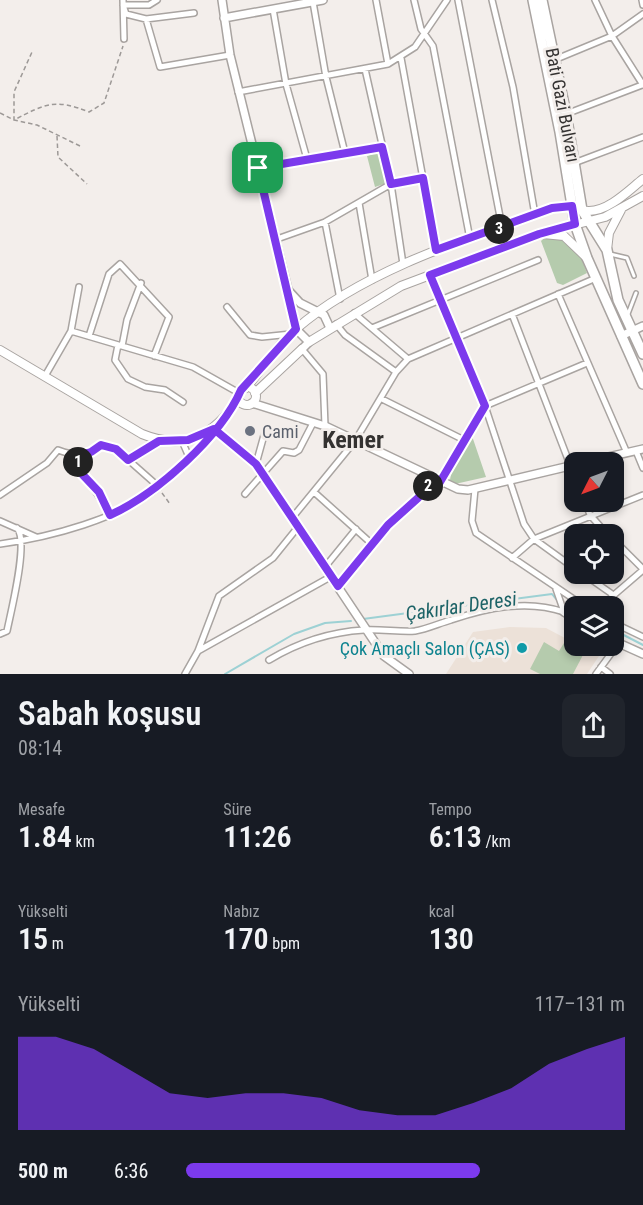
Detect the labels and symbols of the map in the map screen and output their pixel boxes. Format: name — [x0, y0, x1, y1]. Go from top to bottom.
street label: Bati Gazi Bulvarı — [542, 46, 584, 164]
pin — [232, 142, 283, 193]
pin: 3 — [484, 214, 514, 244]
place label: Cami — [262, 421, 299, 442]
marker: Cami — [243, 424, 257, 438]
district label: Kemer — [322, 426, 384, 454]
pin: 1 — [63, 447, 93, 477]
north arrow — [564, 452, 624, 512]
pin: 2 — [413, 471, 443, 501]
water label: Çakırlar Deresi — [404, 586, 519, 626]
place label: Çok Amaçlı Salon (ÇAS) — [340, 638, 510, 660]
marker: Çok Amaçlı Salon (ÇAS) — [515, 641, 529, 655]

